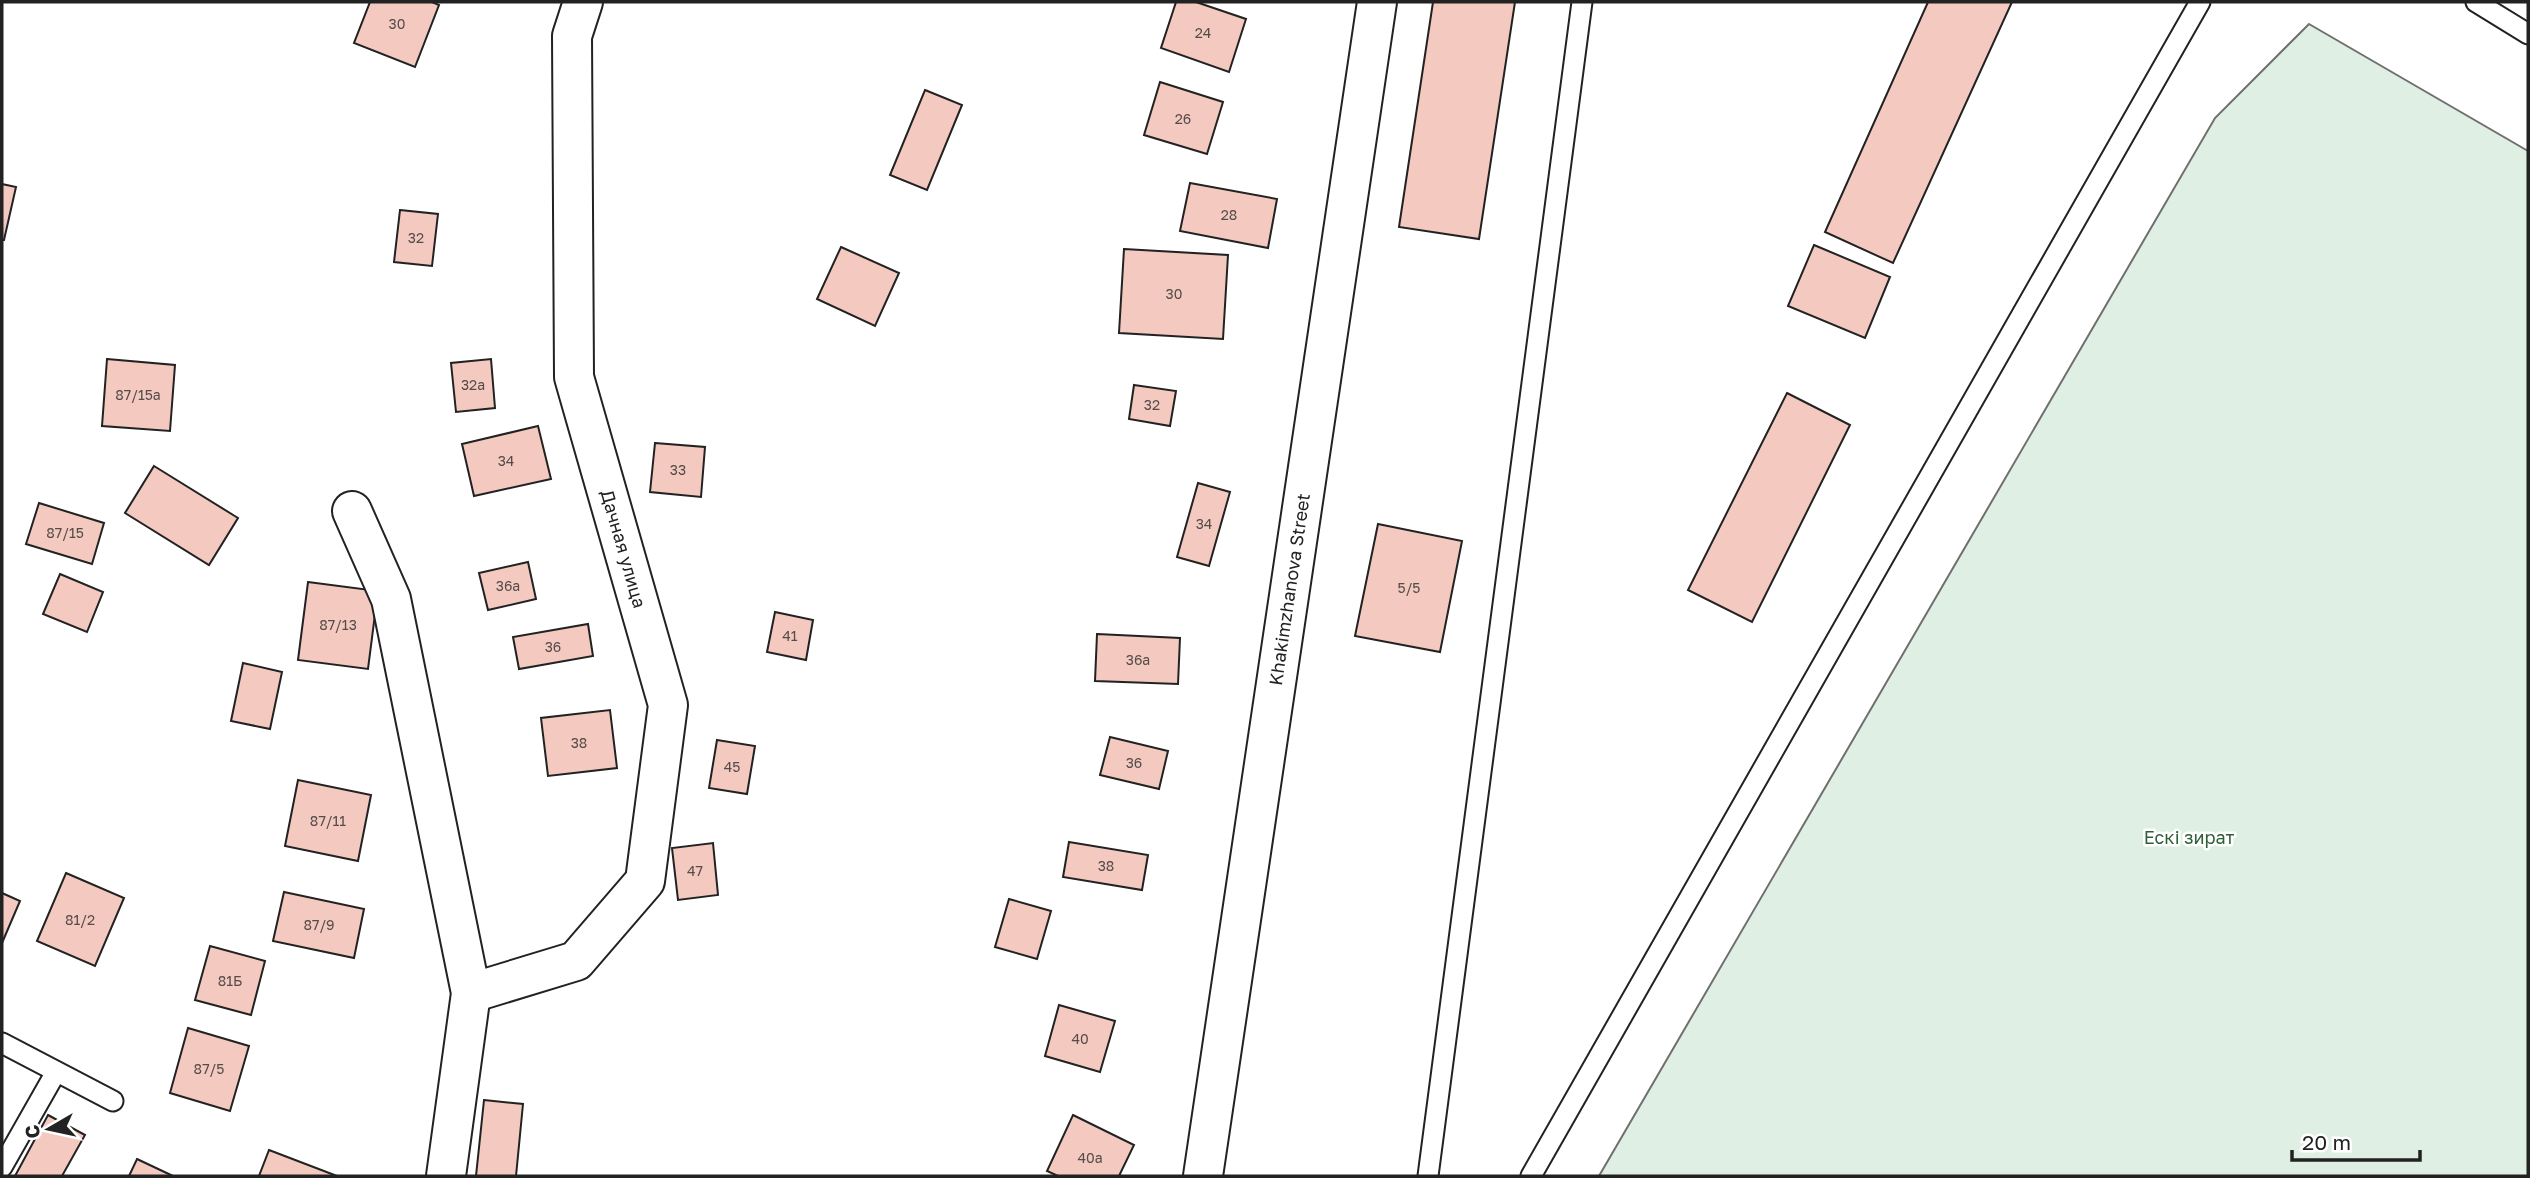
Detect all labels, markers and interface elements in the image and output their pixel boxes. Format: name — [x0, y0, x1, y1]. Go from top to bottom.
house number: 30 — [389, 15, 405, 32]
house number: 24 — [1195, 24, 1211, 41]
house number: 26 — [1175, 110, 1191, 127]
house number: 28 — [1221, 206, 1237, 223]
house number: 32 — [408, 229, 424, 246]
house number: 30 — [1166, 285, 1182, 302]
house number: 32а — [461, 376, 485, 393]
house number: 87/15а — [115, 386, 161, 403]
house number: 32 — [1144, 396, 1160, 413]
house number: 34 — [498, 452, 514, 469]
house number: 33 — [670, 461, 686, 478]
street label: Дачная улица — [597, 487, 651, 610]
street label: Khakimzhanova Street — [1264, 492, 1314, 687]
house number: 34 — [1196, 515, 1212, 532]
house number: 87/15 — [46, 524, 84, 541]
house number: 36а — [496, 577, 520, 594]
house number: 5/5 — [1398, 579, 1420, 596]
house number: 87/13 — [319, 616, 357, 633]
house number: 41 — [782, 627, 798, 644]
house number: 36 — [545, 638, 561, 655]
house number: 36а — [1126, 651, 1150, 668]
house number: 38 — [571, 734, 587, 751]
house number: 36 — [1126, 754, 1142, 771]
house number: 45 — [724, 758, 740, 775]
house number: 87/11 — [310, 812, 346, 829]
park label: Ескі зират — [2144, 826, 2234, 848]
house number: 38 — [1098, 857, 1114, 874]
house number: 47 — [687, 862, 703, 879]
house number: 81/2 — [65, 911, 95, 928]
house number: 87/9 — [303, 916, 335, 933]
house number: 81Б — [218, 972, 242, 989]
house number: 40 — [1071, 1030, 1089, 1047]
house number: 87/5 — [194, 1060, 224, 1077]
north arrow — [14, 1094, 84, 1164]
scale bar — [2292, 1118, 2420, 1162]
text: С — [19, 1123, 44, 1140]
text: 20 m — [2302, 1129, 2351, 1155]
house number: 40а — [1077, 1149, 1103, 1166]

